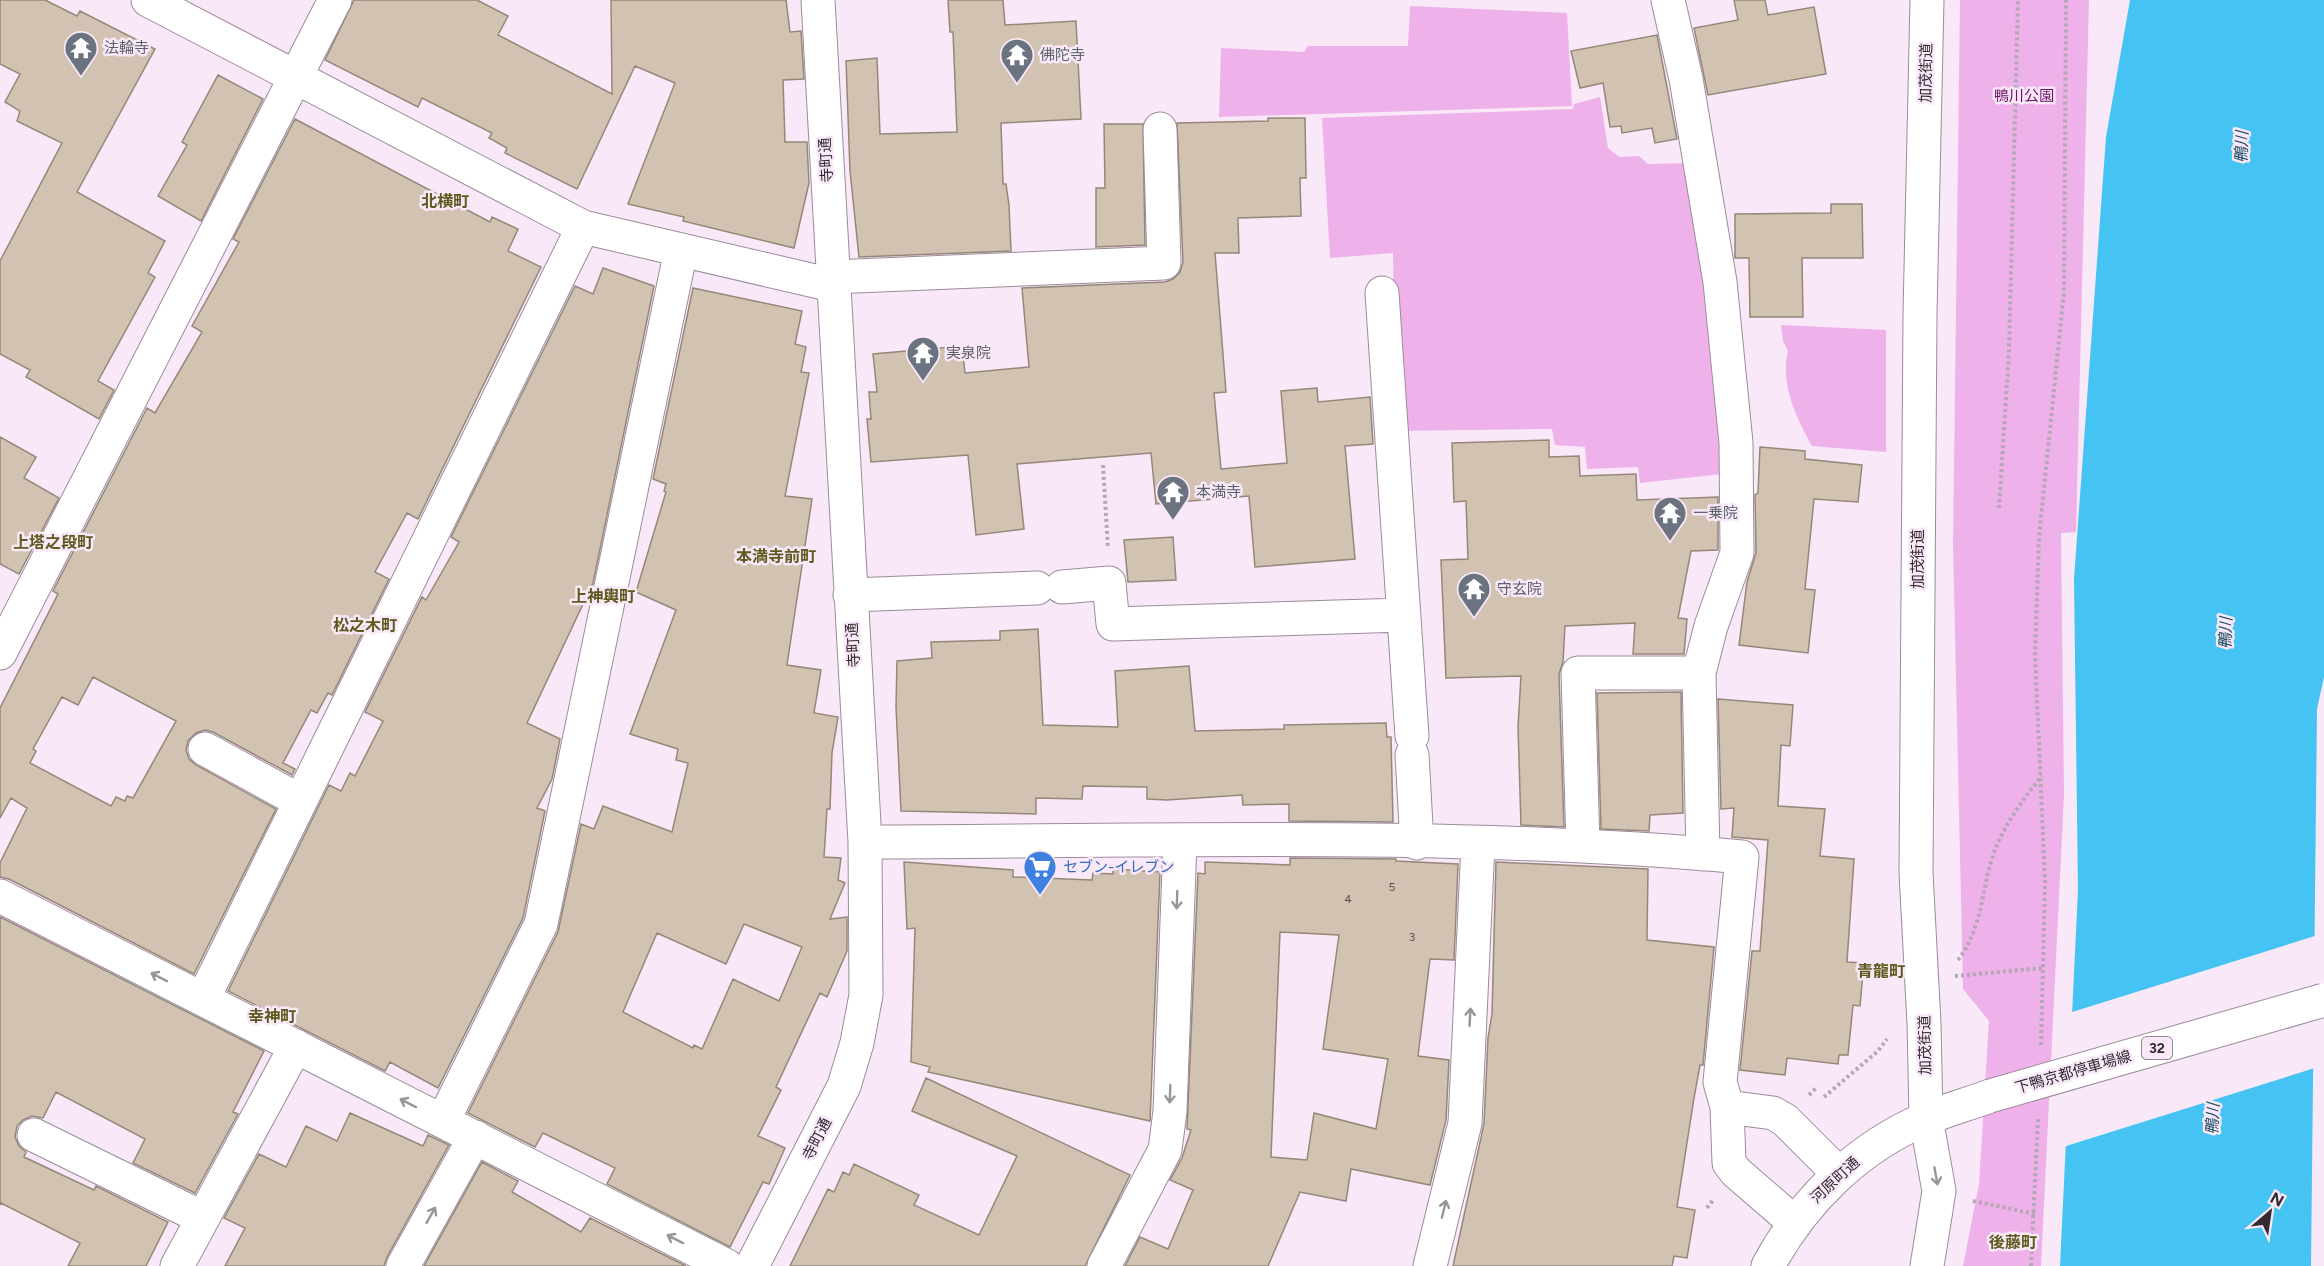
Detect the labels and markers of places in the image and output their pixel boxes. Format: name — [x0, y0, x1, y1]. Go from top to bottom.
temple icon: 法輪寺 — [63, 30, 99, 77]
temple icon: 佛陀寺 — [999, 37, 1035, 84]
place label: 法輪寺 — [104, 39, 149, 57]
place label: 佛陀寺 — [1040, 46, 1085, 64]
temple icon: 実泉院 — [905, 335, 941, 382]
place label: 実泉院 — [946, 344, 991, 362]
temple icon: 本満寺 — [1155, 474, 1191, 521]
place label: 本満寺 — [1196, 483, 1241, 501]
temple icon: 一乗院 — [1652, 495, 1688, 542]
place label: 一乗院 — [1693, 504, 1738, 522]
temple icon: 守玄院 — [1456, 571, 1492, 618]
place label: 守玄院 — [1497, 580, 1542, 598]
supermarket icon: セブン-イレブン — [1022, 849, 1058, 896]
place label: セブン-イレブン — [1063, 858, 1174, 876]

